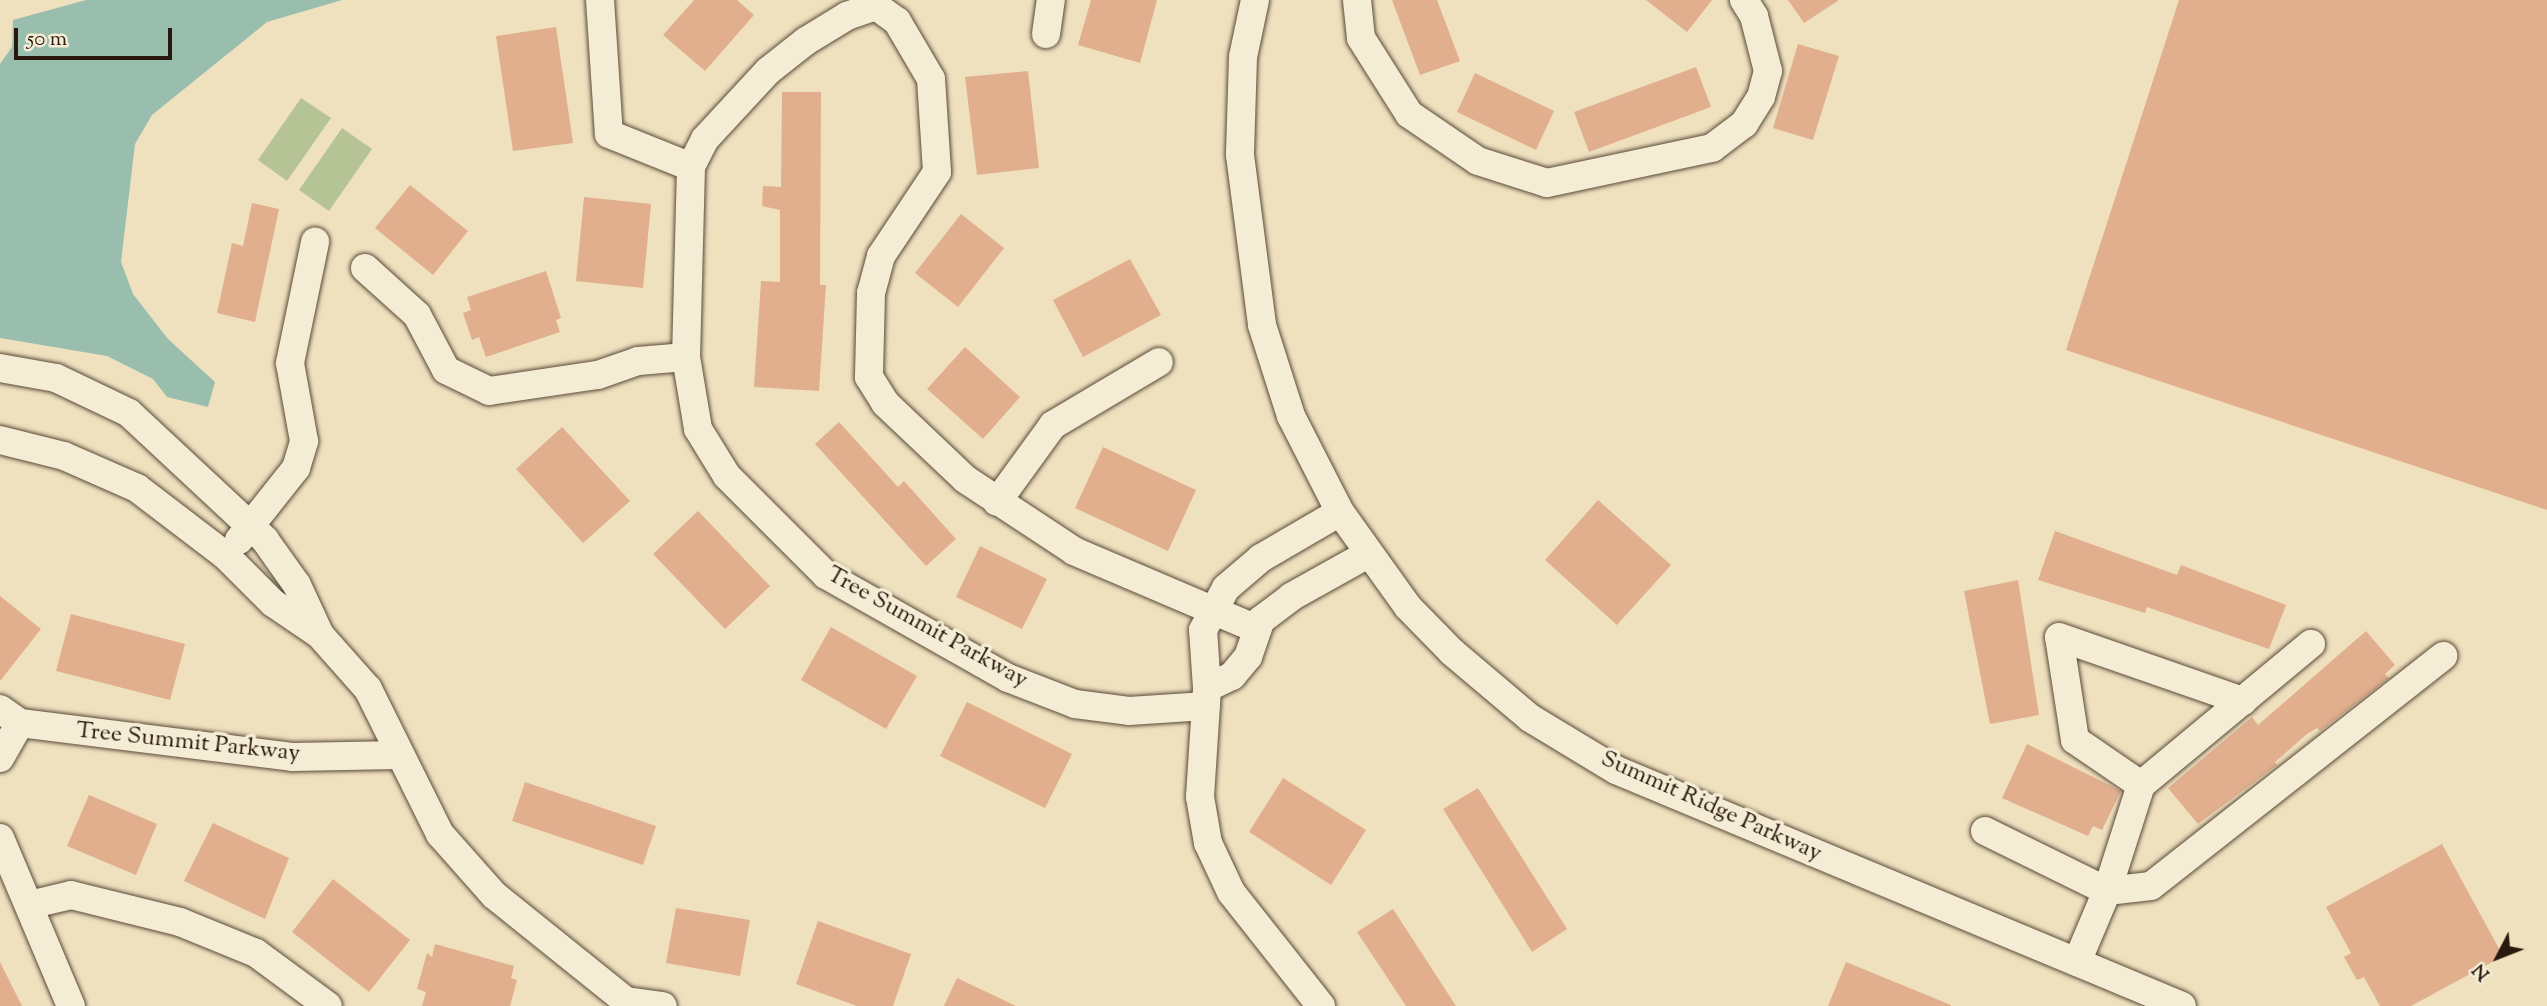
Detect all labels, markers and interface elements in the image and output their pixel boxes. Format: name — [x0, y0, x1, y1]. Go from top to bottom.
scale bar — [18, 14, 175, 58]
text: 50 m — [27, 25, 67, 55]
street label: Tree Summit Parkway — [822, 561, 1032, 695]
street label: Tree Summit Parkway — [75, 717, 301, 769]
street label: Summit Ridge Parkway — [1596, 745, 1826, 869]
north arrow — [2463, 922, 2533, 992]
text: N — [2467, 957, 2497, 986]

